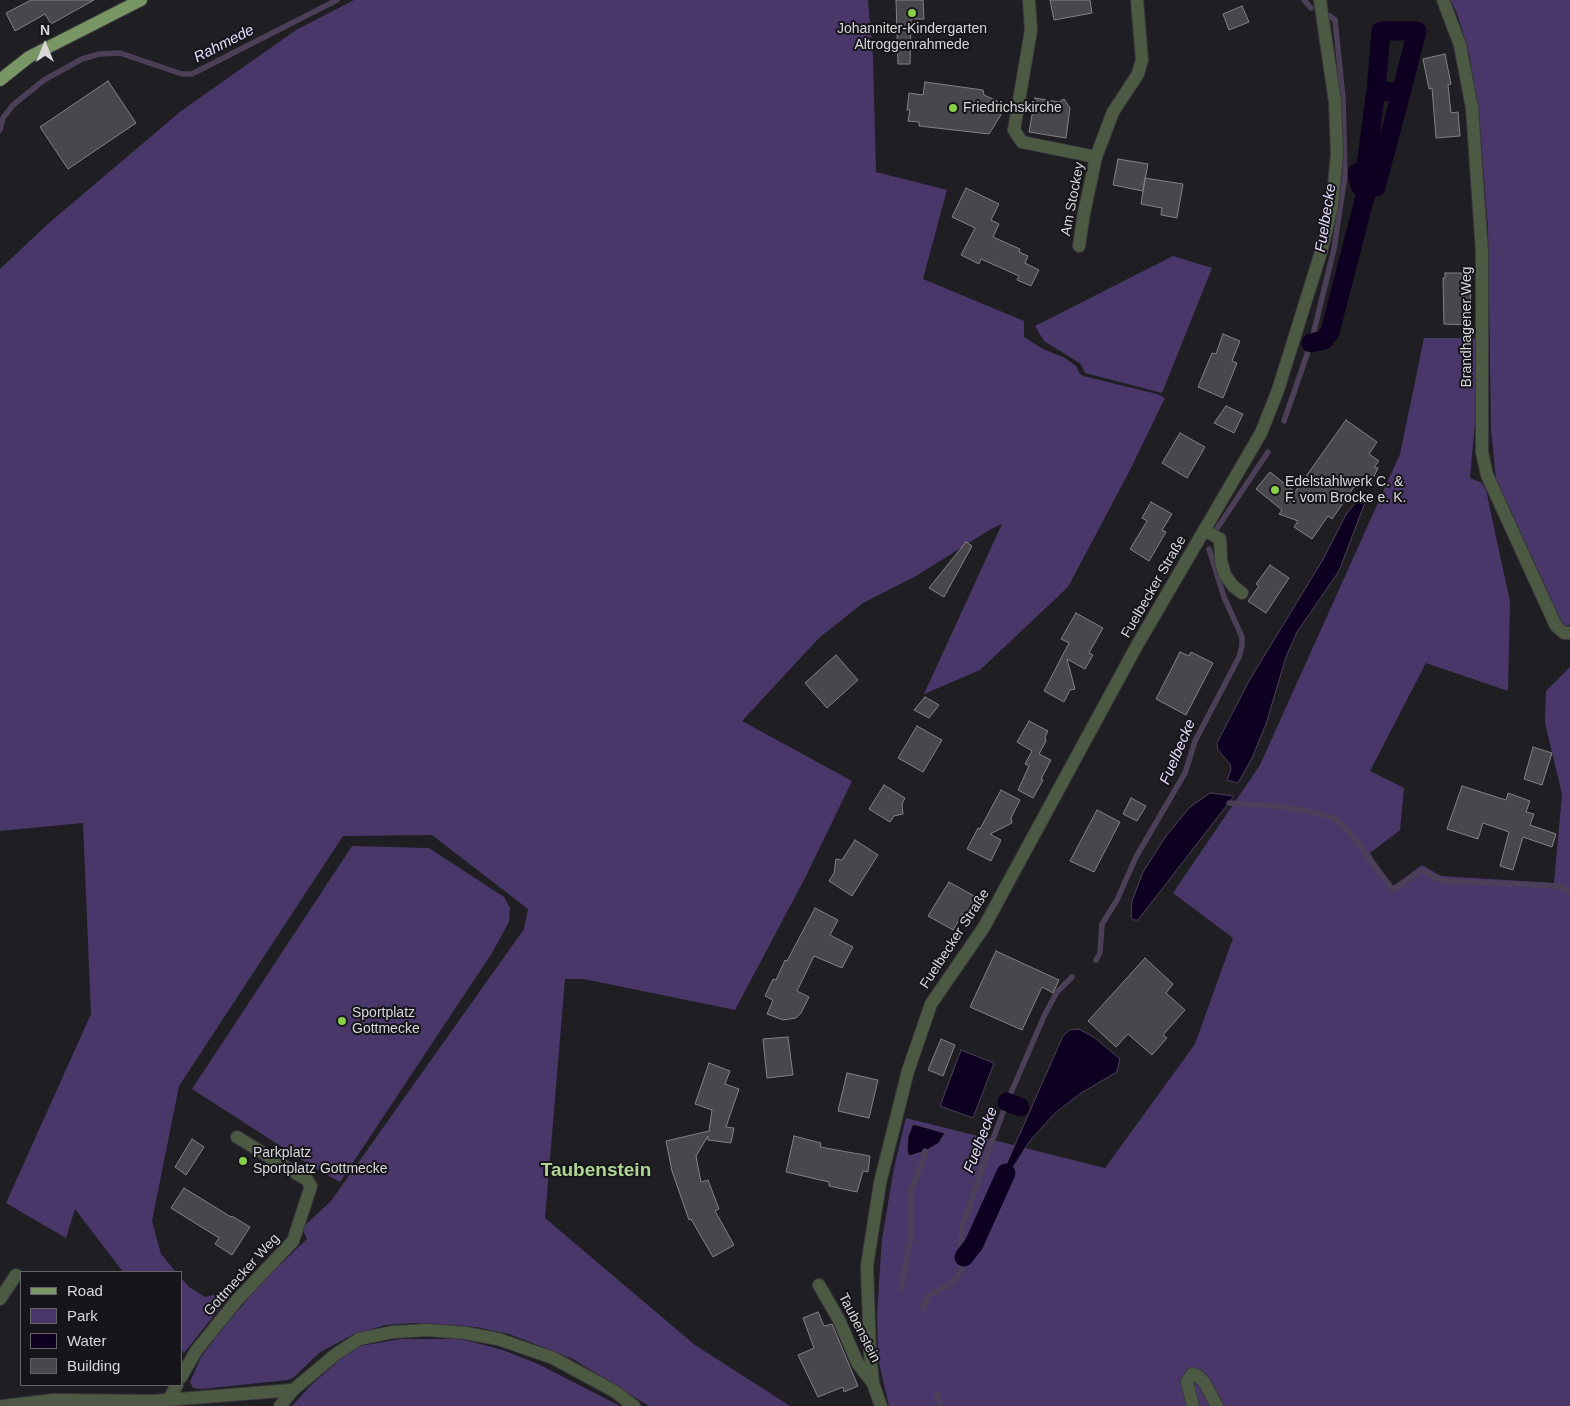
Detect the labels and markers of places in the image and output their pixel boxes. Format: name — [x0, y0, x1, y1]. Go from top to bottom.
marker: Johanniter-Kindergarten Altroggenrahmede — [906, 7, 918, 19]
place label: Johanniter-Kindergarten Altroggenrahmede — [837, 21, 987, 54]
place label: Friedrichskirche — [963, 100, 1062, 116]
marker: Friedrichskirche — [947, 102, 959, 114]
place label: Edelstahlwerk C. & F. vom Brocke e. K. — [1285, 474, 1406, 507]
marker: Edelstahlwerk C. & F. vom Brocke e. K. — [1269, 484, 1281, 496]
place label: Sportplatz Gottmecke — [352, 1005, 420, 1038]
marker: Sportplatz Gottmecke — [336, 1015, 348, 1027]
place label: Parkplatz Sportplatz Gottmecke — [253, 1145, 388, 1178]
marker: Parkplatz Sportplatz Gottmecke — [237, 1155, 249, 1167]

